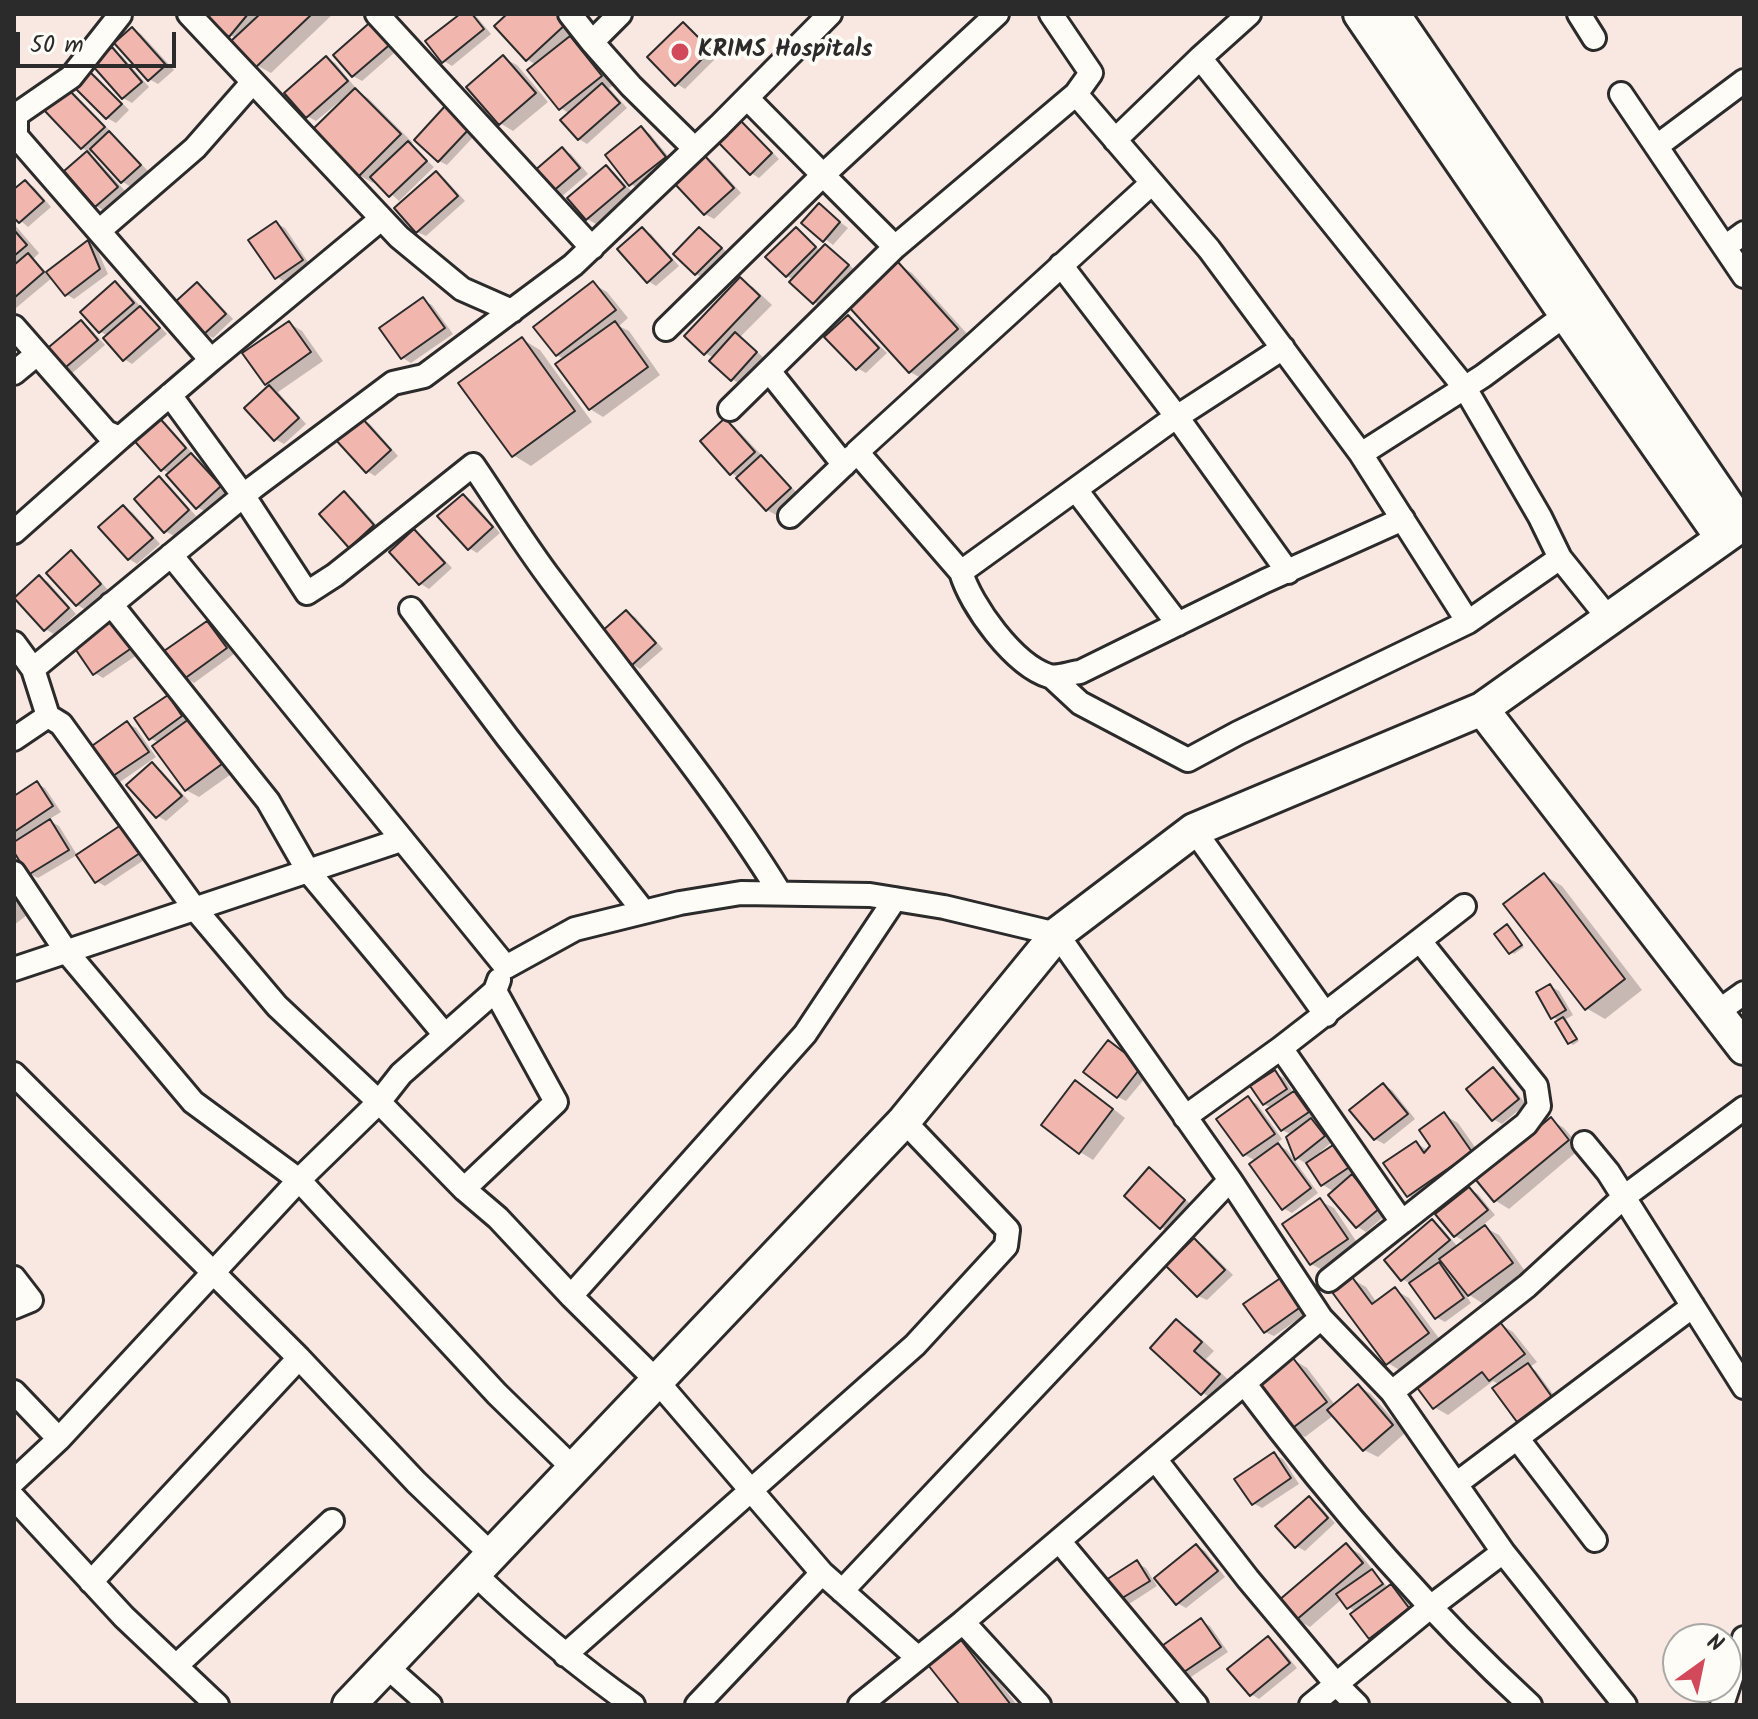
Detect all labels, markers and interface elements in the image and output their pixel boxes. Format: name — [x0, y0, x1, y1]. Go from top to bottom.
scale bar — [20, 16, 180, 66]
text: 50 m — [30, 26, 84, 65]
place label: KRIMS Hospitals — [698, 38, 873, 66]
marker: KRIMS Hospitals — [669, 41, 691, 63]
north arrow — [1662, 1623, 1742, 1703]
text: N — [1699, 1626, 1730, 1663]

